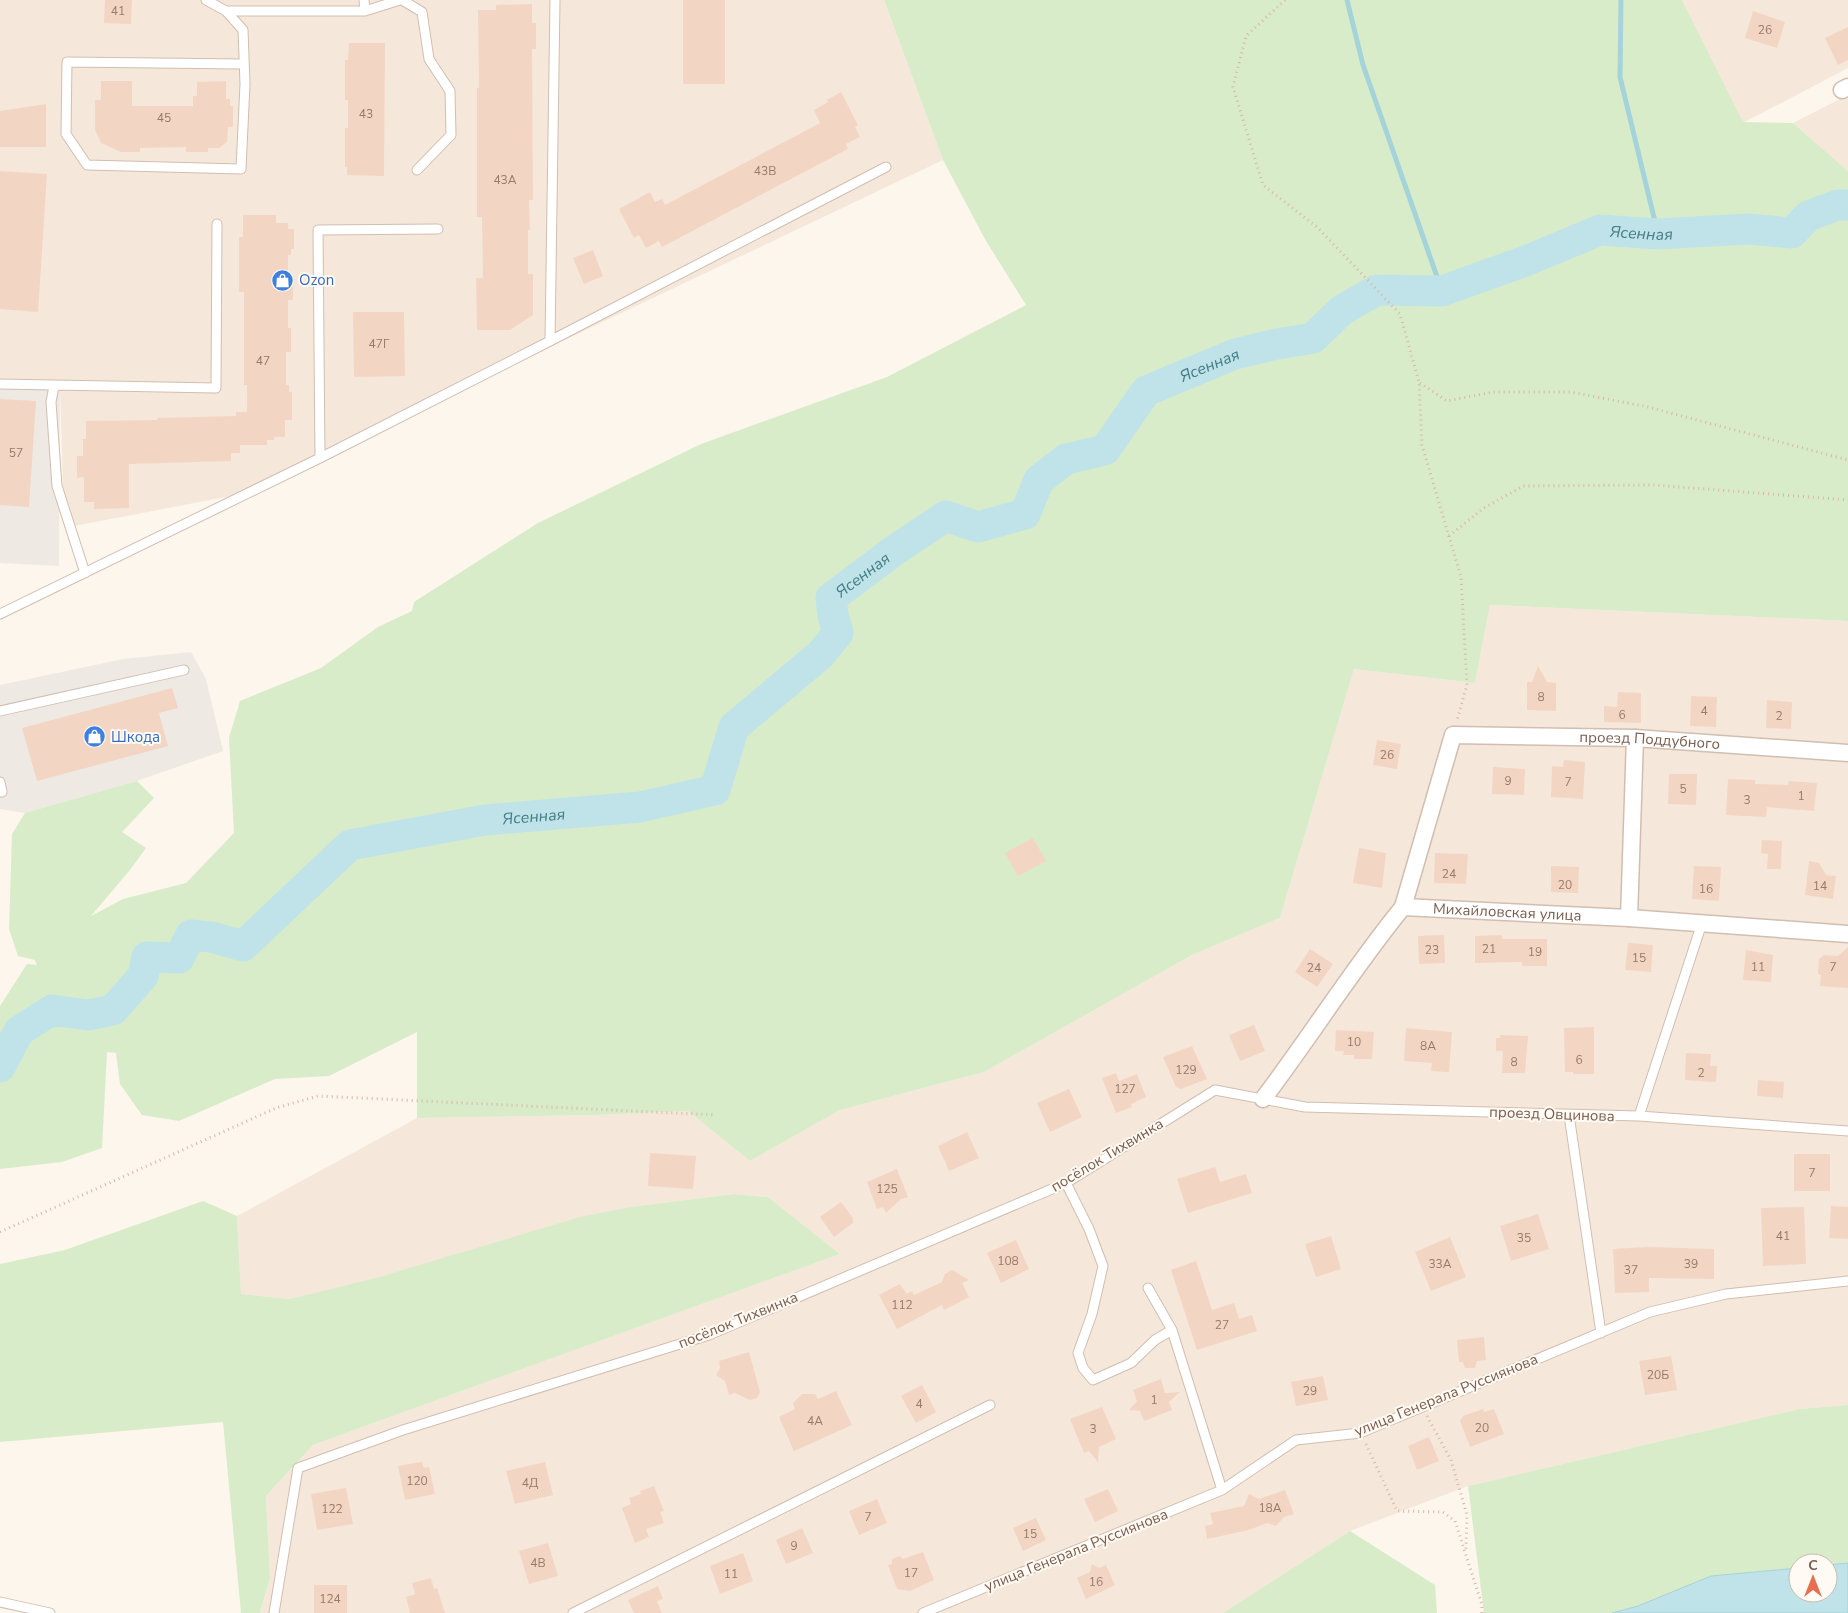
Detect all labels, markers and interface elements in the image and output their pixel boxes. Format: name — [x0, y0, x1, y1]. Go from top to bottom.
house number: 41 — [111, 3, 125, 19]
house number: 26 — [1758, 22, 1772, 38]
house number: 43 — [359, 106, 373, 122]
house number: 45 — [157, 110, 171, 126]
house number: 43В — [754, 163, 776, 179]
house number: 43А — [493, 172, 517, 188]
water label: Ясенная — [1609, 221, 1673, 246]
shop icon: Ozon — [271, 268, 295, 292]
place label: Ozon — [299, 270, 334, 290]
house number: 47Г — [369, 336, 390, 352]
water label: Ясенная — [1176, 343, 1243, 388]
house number: 47 — [256, 353, 270, 369]
house number: 57 — [9, 445, 23, 461]
water label: Ясенная — [831, 548, 895, 603]
house number: 8 — [1537, 689, 1545, 705]
house number: 4 — [1700, 703, 1708, 719]
house number: 6 — [1618, 707, 1626, 723]
house number: 2 — [1775, 708, 1783, 724]
shop icon: Шкода — [83, 725, 107, 749]
place label: Шкода — [111, 727, 160, 747]
street label: проезд Поддубного — [1579, 727, 1721, 754]
house number: 26 — [1380, 747, 1394, 763]
house number: 9 — [1504, 773, 1512, 789]
house number: 7 — [1564, 774, 1572, 790]
house number: 5 — [1679, 781, 1687, 797]
house number: 1 — [1797, 788, 1805, 804]
house number: 3 — [1743, 792, 1751, 808]
water label: Ясенная — [501, 803, 566, 831]
house number: 24 — [1442, 866, 1456, 882]
house number: 20 — [1558, 877, 1572, 893]
house number: 14 — [1813, 878, 1827, 894]
house number: 16 — [1699, 881, 1713, 897]
street label: Михайловская улица — [1432, 898, 1582, 926]
house number: 21 — [1482, 941, 1496, 957]
house number: 23 — [1425, 942, 1439, 958]
house number: 19 — [1528, 944, 1542, 960]
house number: 15 — [1632, 950, 1646, 966]
house number: 11 — [1751, 959, 1765, 975]
house number: 7 — [1829, 959, 1837, 975]
house number: 24 — [1307, 960, 1321, 976]
house number: 10 — [1347, 1034, 1361, 1050]
house number: 8А — [1420, 1038, 1436, 1054]
house number: 6 — [1575, 1052, 1583, 1068]
house number: 8 — [1510, 1054, 1518, 1070]
house number: 129 — [1175, 1062, 1197, 1078]
house number: 2 — [1697, 1065, 1705, 1081]
house number: 127 — [1114, 1081, 1136, 1097]
street label: проезд Овцинова — [1489, 1102, 1615, 1126]
street label: посёлок Тихвинка — [1047, 1114, 1167, 1196]
house number: 7 — [1808, 1165, 1816, 1181]
house number: 125 — [876, 1181, 898, 1197]
house number: 41 — [1776, 1228, 1790, 1244]
house number: 35 — [1517, 1230, 1531, 1246]
house number: 108 — [997, 1253, 1019, 1269]
house number: 33А — [1428, 1256, 1452, 1272]
house number: 39 — [1684, 1256, 1698, 1272]
house number: 37 — [1624, 1262, 1638, 1278]
street label: посёлок Тихвинка — [675, 1287, 801, 1353]
house number: 112 — [891, 1297, 913, 1313]
house number: 27 — [1215, 1317, 1229, 1333]
street label: улица Генерала Руссиянова — [1351, 1349, 1541, 1441]
house number: 20Б — [1647, 1367, 1669, 1383]
house number: 29 — [1303, 1383, 1317, 1399]
house number: 1 — [1150, 1392, 1158, 1408]
house number: 4 — [915, 1396, 923, 1412]
house number: 4А — [807, 1413, 823, 1429]
house number: 20 — [1475, 1420, 1489, 1436]
house number: 3 — [1089, 1421, 1097, 1437]
house number: 120 — [406, 1473, 428, 1489]
house number: 4Д — [522, 1475, 539, 1491]
house number: 18А — [1258, 1500, 1282, 1516]
house number: 122 — [321, 1501, 343, 1517]
street label: улица Генерала Руссиянова — [981, 1504, 1171, 1596]
house number: 7 — [864, 1509, 872, 1525]
house number: 15 — [1023, 1526, 1037, 1542]
house number: 9 — [790, 1538, 798, 1554]
north arrow — [1788, 1553, 1838, 1603]
house number: 4В — [530, 1555, 546, 1571]
text: С — [1808, 1556, 1818, 1575]
house number: 17 — [904, 1565, 918, 1581]
house number: 11 — [724, 1566, 738, 1582]
house number: 16 — [1089, 1574, 1103, 1590]
house number: 124 — [319, 1591, 341, 1607]

